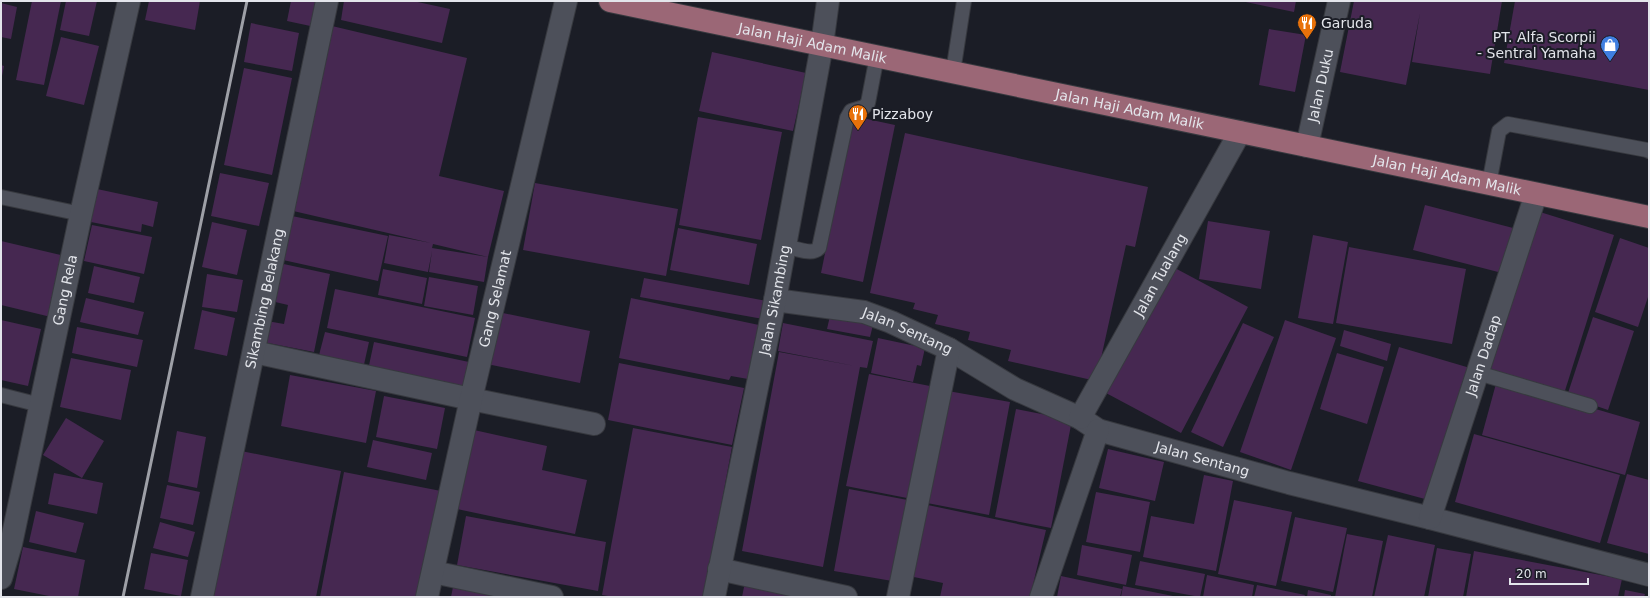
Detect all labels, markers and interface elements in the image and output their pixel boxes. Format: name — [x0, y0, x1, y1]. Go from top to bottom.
restaurant icon: Garuda — [1296, 12, 1318, 40]
place label: Garuda — [1321, 15, 1373, 31]
street label: Jalan Haji Adam Malik — [736, 20, 889, 67]
place label: PT. Alfa Scorpii - Sentral Yamaha — [1477, 29, 1596, 61]
shop icon: PT. Alfa Scorpii - Sentral Yamaha — [1599, 34, 1621, 62]
street label: Jalan Duku — [1304, 47, 1336, 125]
street label: Jalan Haji Adam Malik — [1053, 86, 1207, 133]
restaurant icon: Pizzaboy — [847, 103, 869, 131]
place label: Pizzaboy — [872, 106, 933, 122]
street label: Jalan Haji Adam Malik — [1370, 152, 1524, 198]
street label: Sikambing Belakang — [242, 227, 287, 370]
street label: Jalan Tualang — [1130, 231, 1190, 320]
street label: Jalan Sikambing — [756, 244, 793, 358]
street label: Gang Selamat — [476, 248, 514, 349]
street label: Gang Rela — [50, 253, 80, 327]
street label: Jalan Sentang — [859, 304, 955, 357]
street label: Jalan Dadap — [1462, 313, 1504, 399]
street label: Jalan Sentang — [1153, 438, 1251, 480]
scale bar — [1510, 560, 1588, 586]
text: 20 m — [1516, 567, 1547, 581]

